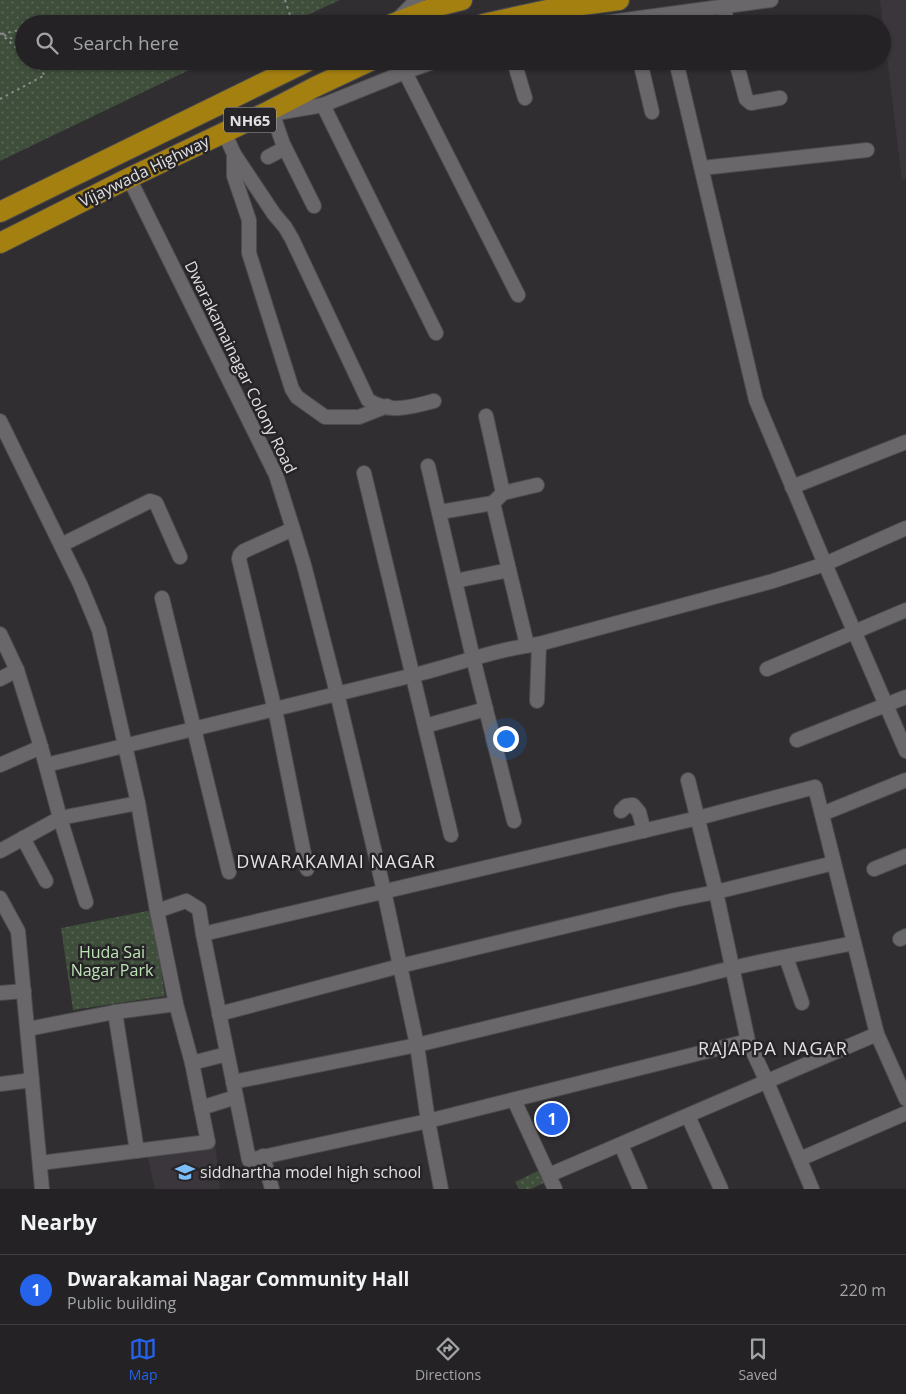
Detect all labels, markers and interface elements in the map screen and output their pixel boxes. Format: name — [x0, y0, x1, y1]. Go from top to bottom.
search box — [15, 15, 891, 70]
icon: search — [33, 29, 61, 57]
text: Search here — [73, 30, 179, 56]
road number: NH65 — [224, 108, 276, 132]
street label: Vijaywada Highway — [75, 129, 214, 212]
street label: Dwarakamainagar Colony Road — [180, 257, 302, 477]
your location — [493, 726, 519, 752]
district label: DWARAKAMAI NAGAR — [236, 849, 436, 873]
park label: Huda Sai Nagar Park — [71, 941, 154, 981]
district label: RAJAPPA NAGAR — [698, 1036, 848, 1060]
pin: 1 — [536, 1100, 568, 1138]
school or university icon: siddhartha model high school — [174, 1161, 196, 1183]
place label: siddhartha model high school — [200, 1161, 421, 1183]
text: Nearby — [20, 1208, 97, 1236]
text: Dwarakamai Nagar Community Hall — [67, 1266, 409, 1292]
text: 1 — [31, 1279, 41, 1301]
text: 220 m — [840, 1279, 886, 1301]
text: Public building — [67, 1292, 176, 1314]
tab: Map — [129, 1335, 158, 1384]
tab: Directions — [415, 1335, 481, 1384]
tab: Saved — [738, 1335, 777, 1384]

